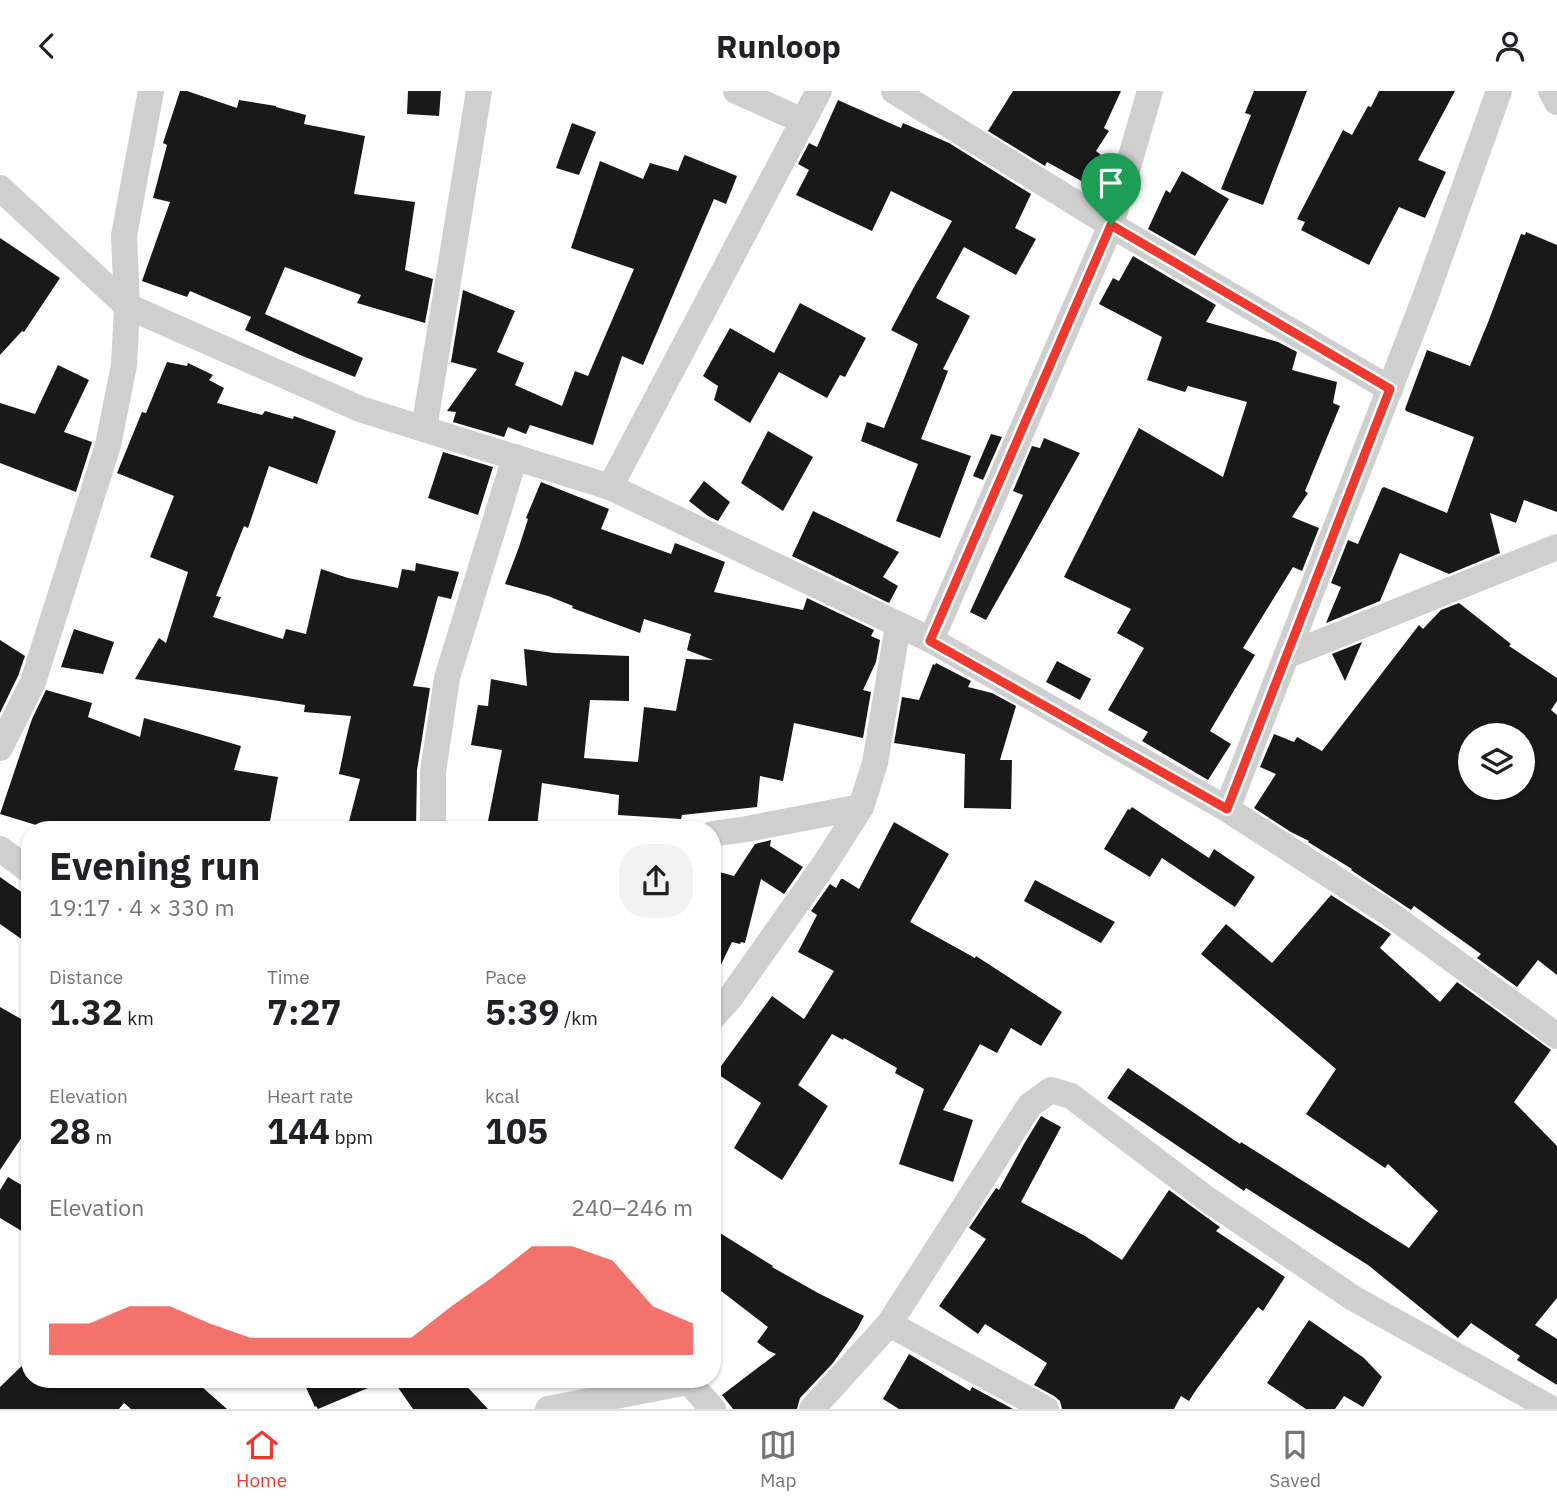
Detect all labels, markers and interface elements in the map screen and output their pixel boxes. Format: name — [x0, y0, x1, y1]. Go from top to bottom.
text: Runloop — [716, 25, 841, 67]
icon: back — [28, 27, 66, 65]
icon: person — [1491, 27, 1529, 65]
pin — [1081, 153, 1141, 225]
icon: arrive — [1092, 164, 1130, 202]
map controls — [1458, 723, 1535, 800]
button: layers — [1458, 723, 1535, 800]
text: Evening run — [49, 841, 260, 890]
button: share — [619, 844, 693, 918]
text: 19:17 · 4 × 330 m — [49, 892, 235, 922]
text: Distance — [49, 965, 123, 989]
text: Time — [267, 965, 310, 989]
text: Pace — [485, 965, 526, 989]
text: 1.32 — [49, 989, 123, 1035]
text: 7:27 — [267, 989, 342, 1035]
text: 5:39 — [485, 989, 560, 1035]
text: km — [123, 1006, 154, 1030]
text: /km — [560, 1006, 598, 1030]
text: Elevation — [49, 1084, 128, 1108]
text: Heart rate — [267, 1084, 353, 1108]
text: kcal — [485, 1084, 520, 1108]
text: 28 — [49, 1108, 91, 1154]
text: 144 — [267, 1108, 330, 1154]
text: 105 — [485, 1108, 548, 1154]
text: m — [91, 1125, 112, 1149]
text: bpm — [330, 1125, 373, 1149]
text: Elevation — [49, 1192, 144, 1222]
text: 240–246 m — [571, 1192, 693, 1222]
tab: Home — [236, 1426, 287, 1492]
tab: Map — [759, 1426, 797, 1492]
tab: Saved — [1269, 1426, 1321, 1492]

